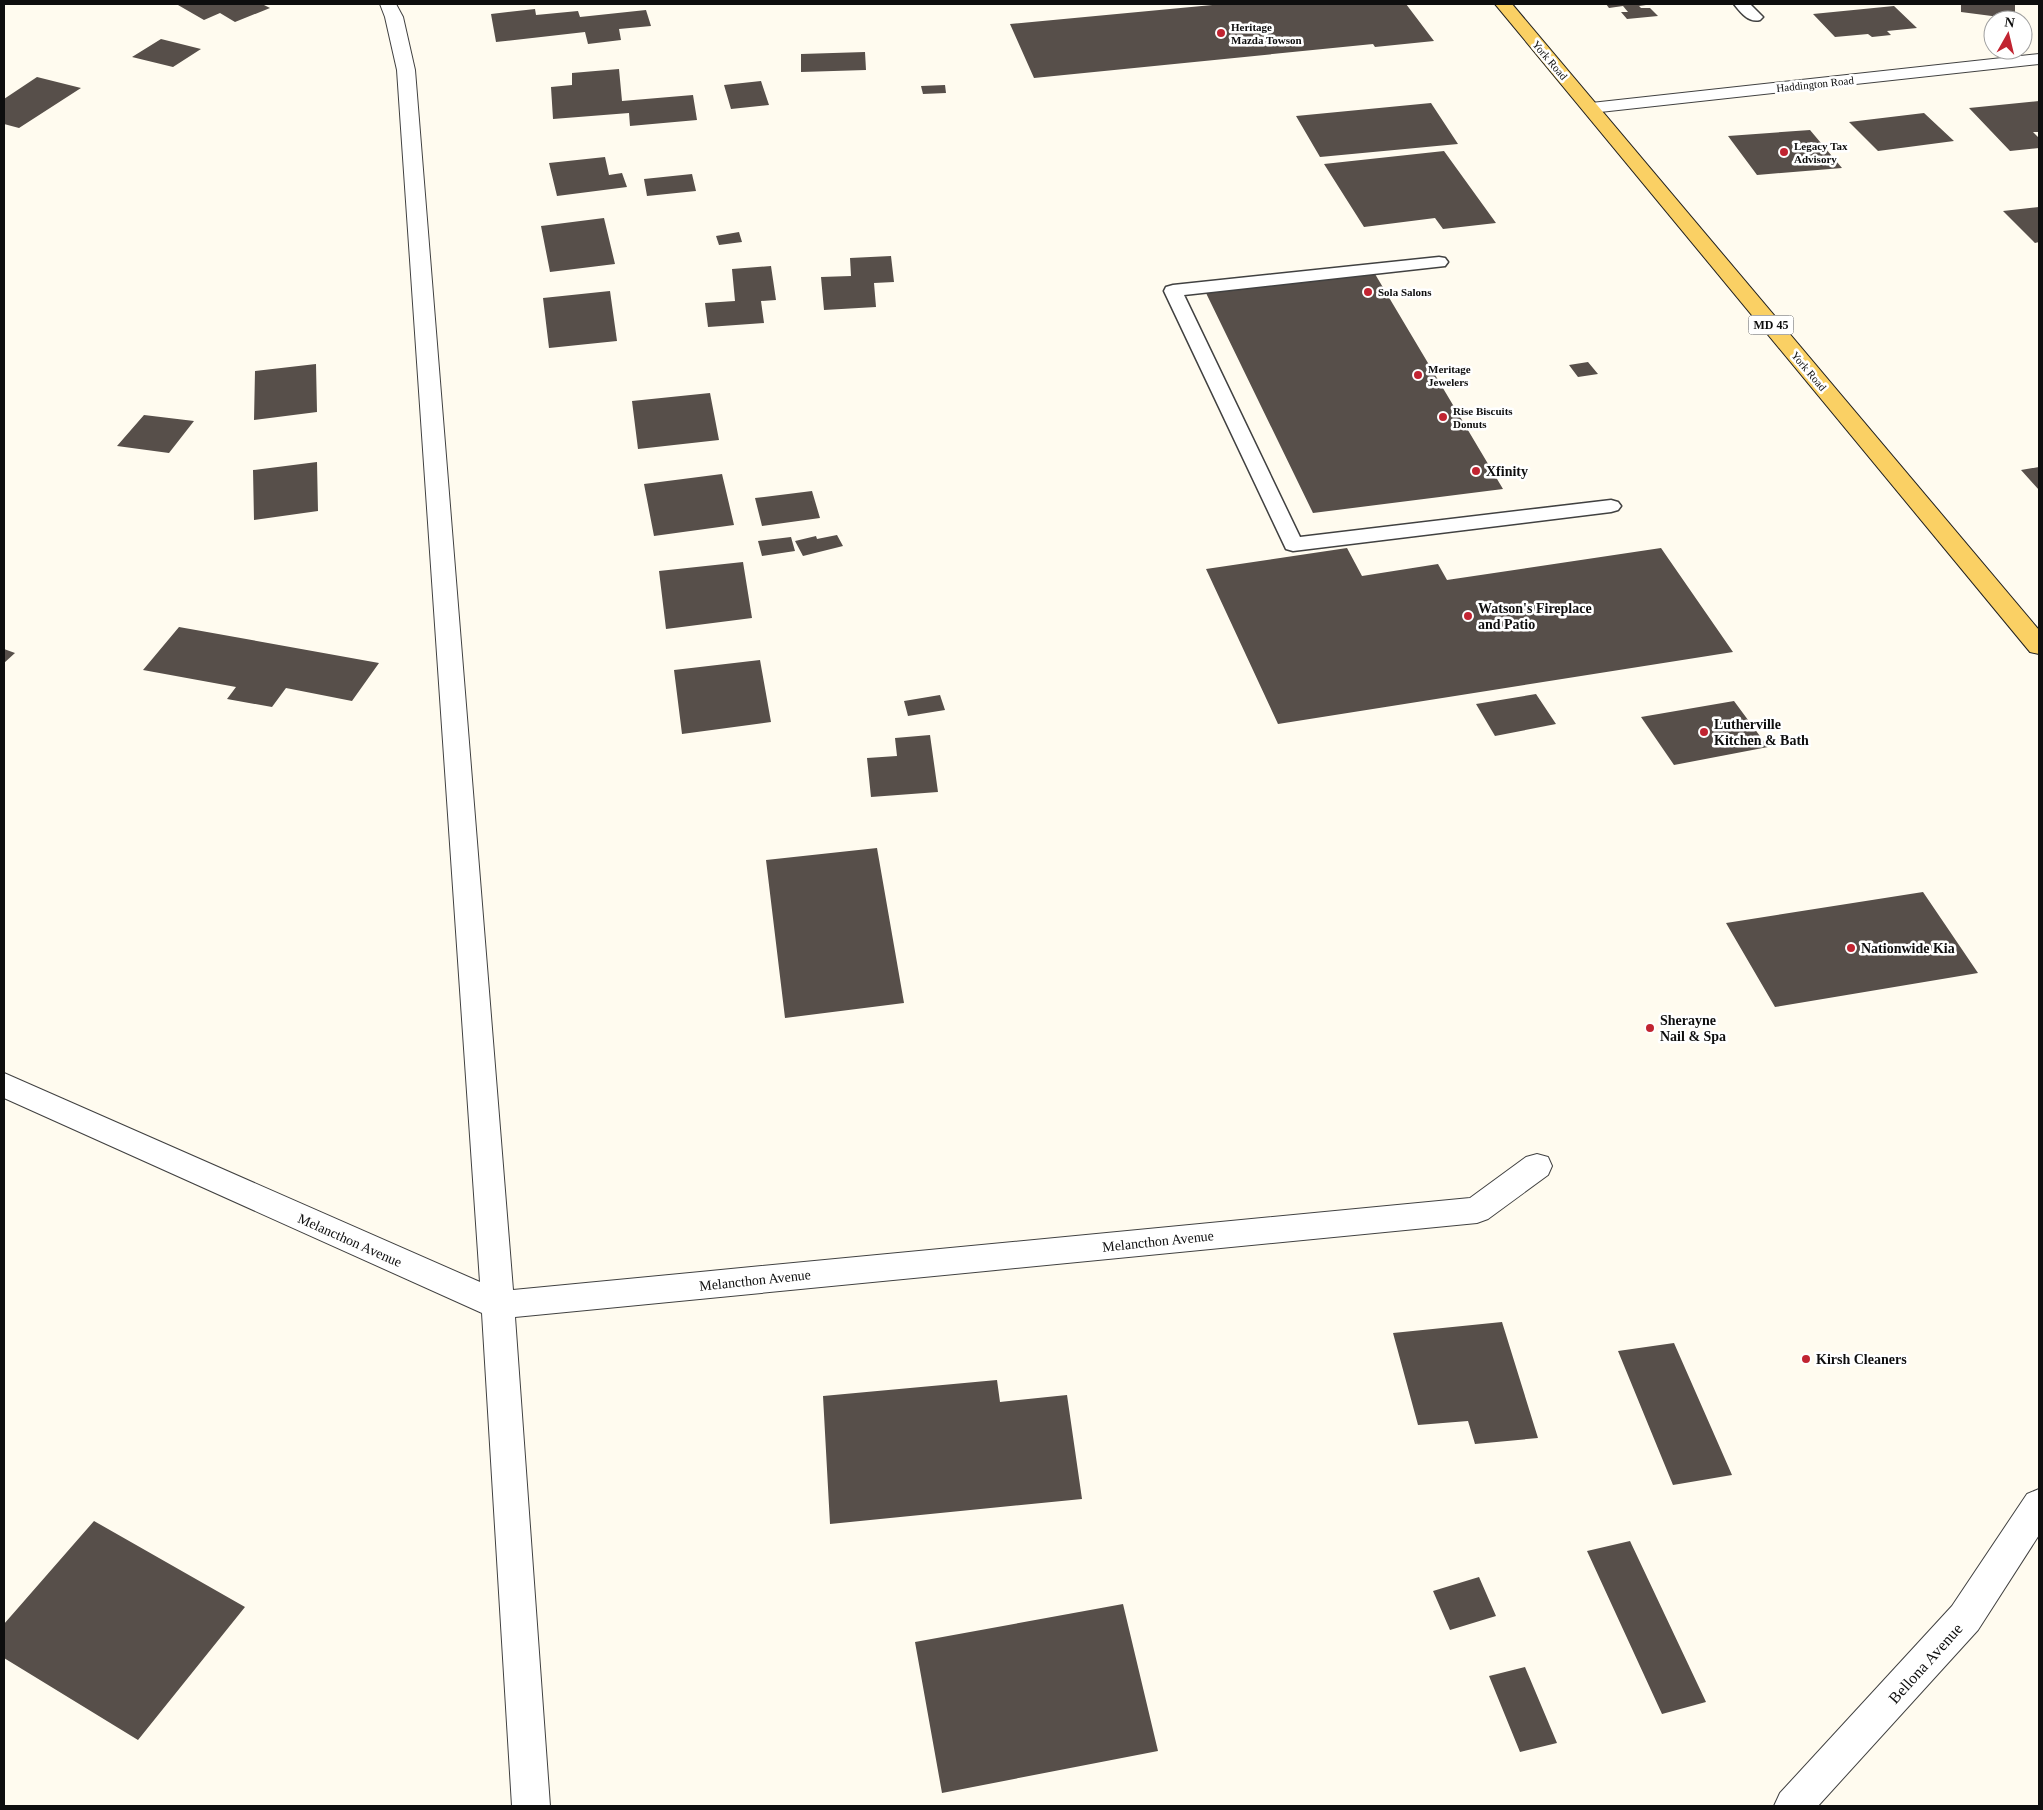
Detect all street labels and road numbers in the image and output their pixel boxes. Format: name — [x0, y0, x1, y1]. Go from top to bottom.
street label: York Road — [1530, 38, 1570, 82]
street label: Haddington Road — [1776, 74, 1855, 94]
road number: MD 45 — [1748, 316, 1794, 334]
street label: York Road — [1789, 349, 1829, 393]
street label: Melancthon Avenue — [296, 1211, 404, 1270]
street label: Melancthon Avenue — [1102, 1228, 1215, 1255]
street label: Melancthon Avenue — [699, 1267, 812, 1294]
street label: Bellona Avenue — [1885, 1620, 1966, 1707]

